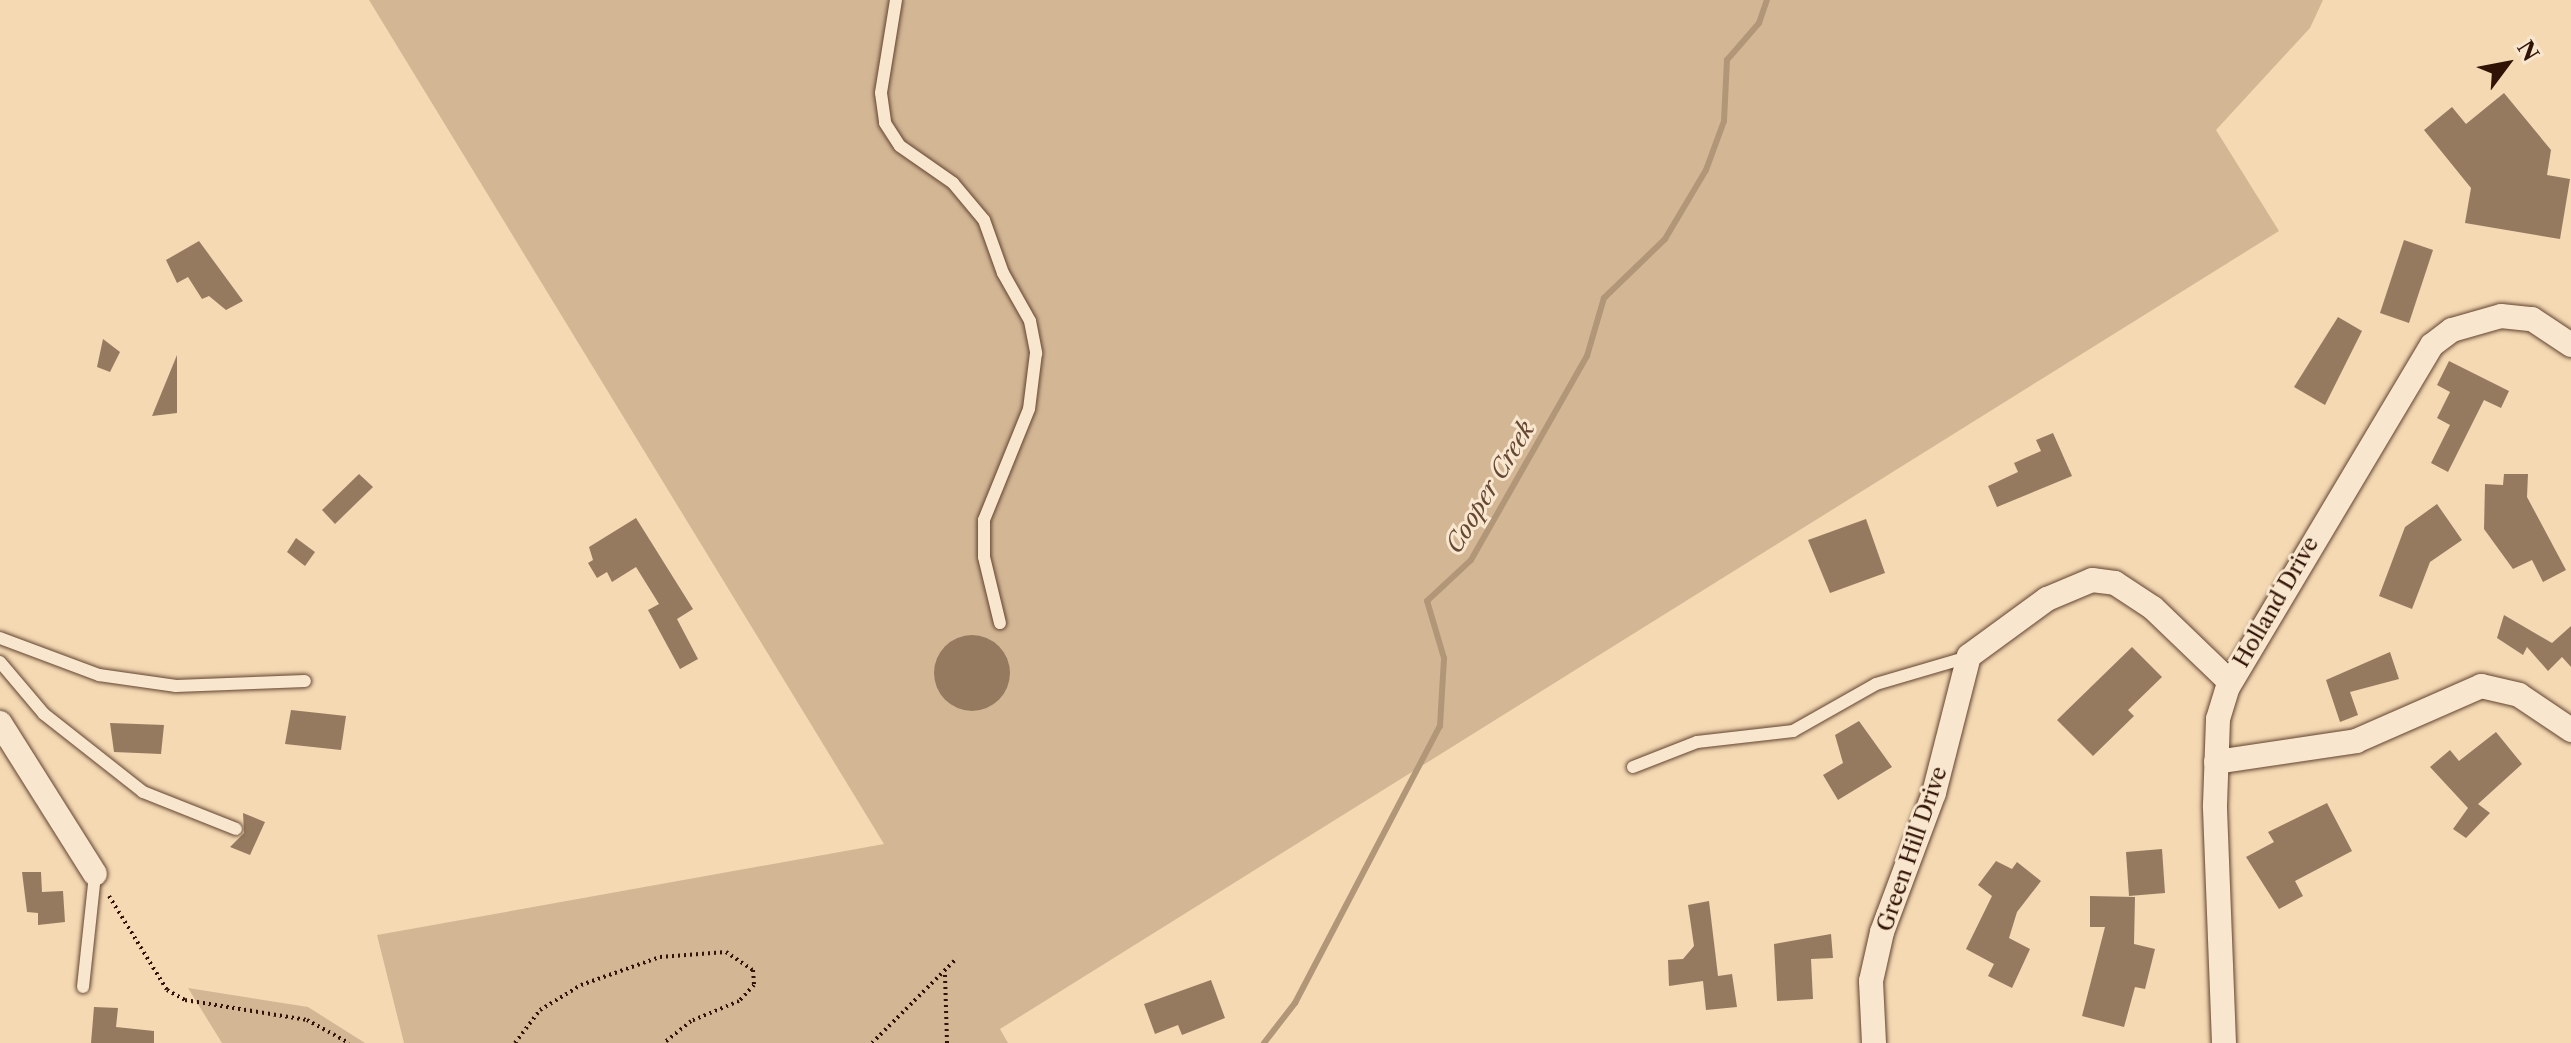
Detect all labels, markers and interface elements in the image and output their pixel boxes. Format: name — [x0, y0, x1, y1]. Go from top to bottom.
north arrow — [2467, 24, 2547, 104]
text: N — [2511, 36, 2544, 66]
water label: Cooper Creek — [1439, 416, 1541, 558]
street label: Holland Drive — [2228, 532, 2324, 672]
street label: Green Hill Drive — [1871, 763, 1953, 935]

